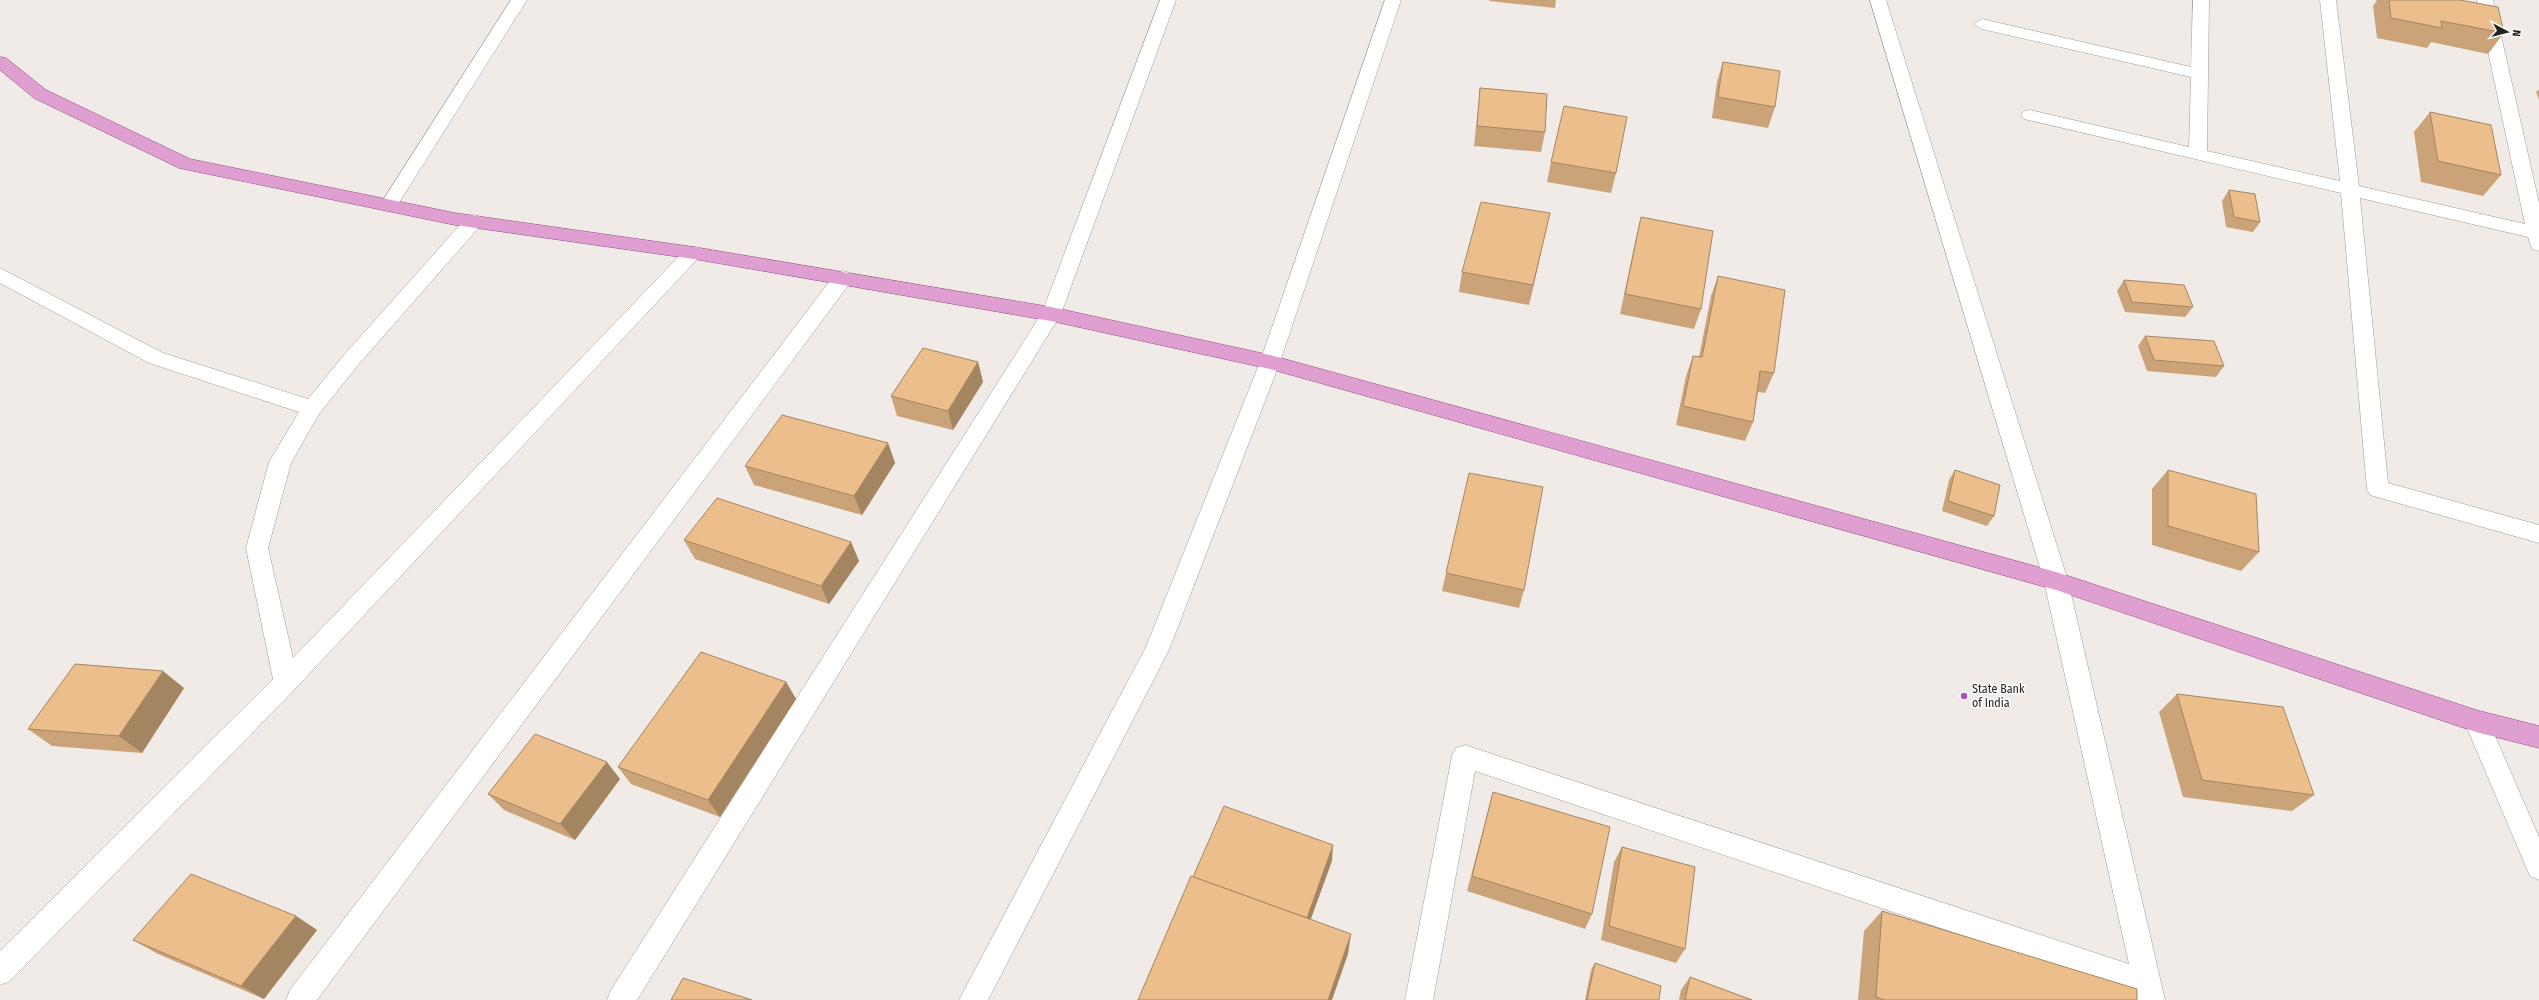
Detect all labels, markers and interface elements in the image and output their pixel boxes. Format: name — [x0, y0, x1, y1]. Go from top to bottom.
north arrow — [2487, 12, 2527, 52]
text: N — [2510, 29, 2523, 37]
place label: State Bank of India — [1972, 682, 2025, 710]
marker: State Bank of India — [1959, 691, 1969, 701]

